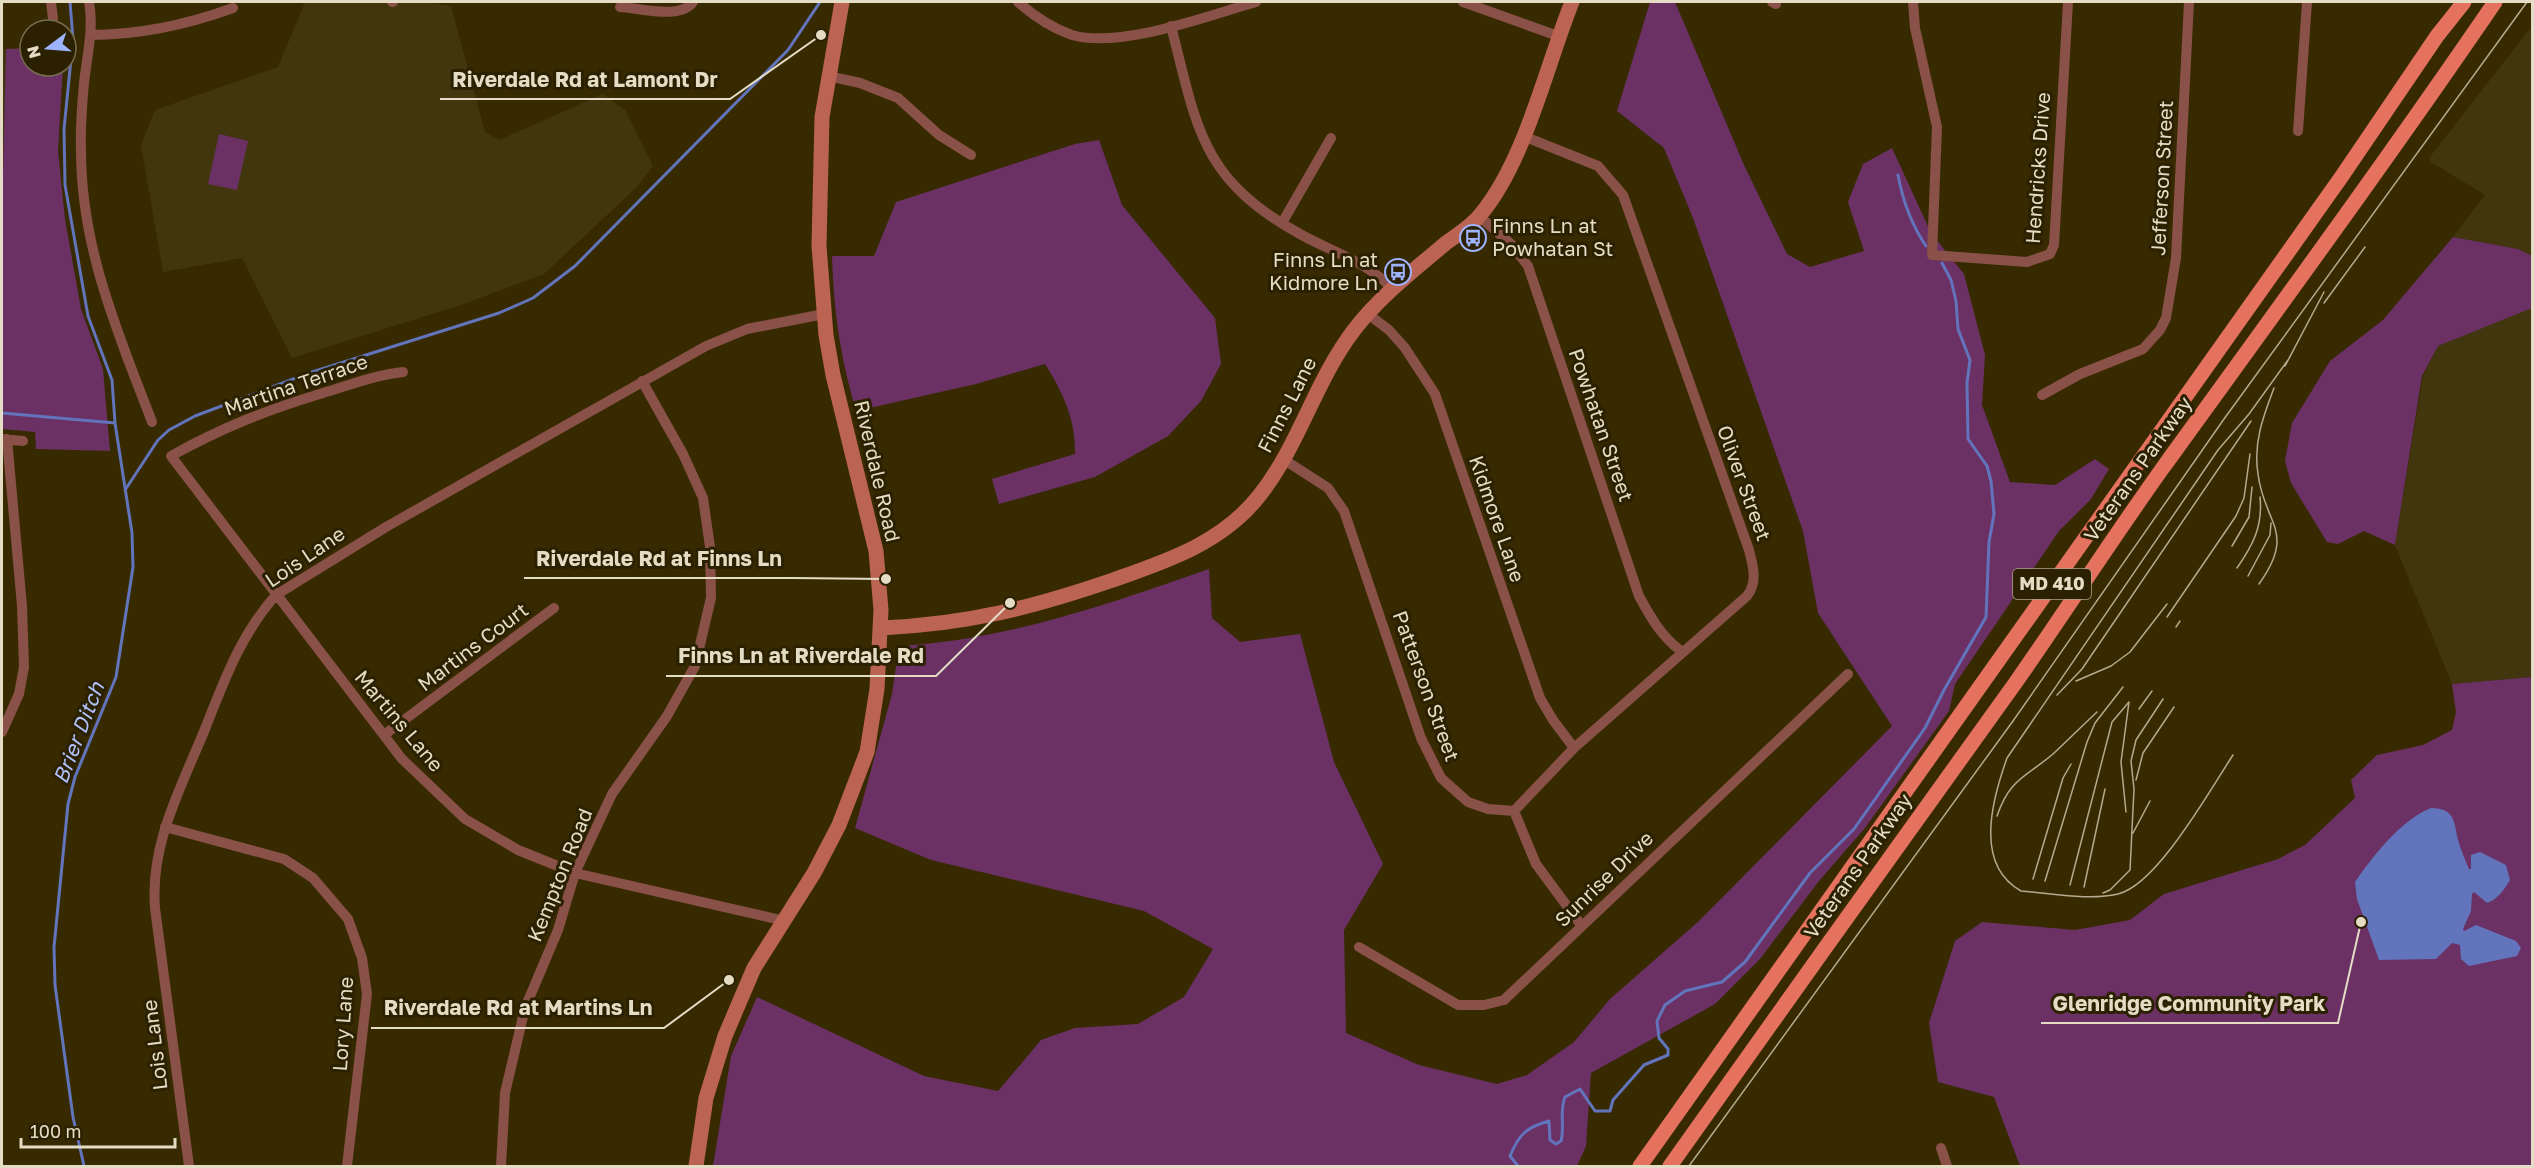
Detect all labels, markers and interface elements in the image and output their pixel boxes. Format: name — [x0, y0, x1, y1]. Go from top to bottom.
north arrow — [18, 18, 78, 78]
text: N — [22, 44, 45, 61]
callout: Riverdale Rd at Lamont Dr — [440, 60, 730, 99]
text: Riverdale Rd at Lamont Dr — [452, 66, 718, 92]
street label: Hendricks Drive — [2020, 91, 2054, 245]
street label: Jefferson Street — [2145, 100, 2177, 256]
place label: Finns Ln at Powhatan St — [1492, 213, 1613, 260]
bus stop icon: Finns Ln at Powhatan St — [1458, 223, 1488, 253]
place label: Finns Ln at Kidmore Ln — [1269, 247, 1378, 294]
bus stop icon: Finns Ln at Kidmore Ln — [1383, 257, 1413, 287]
street label: Powhatan Street — [1565, 345, 1639, 504]
street label: Martina Terrace — [221, 348, 371, 420]
street label: Finns Lane — [1252, 353, 1320, 456]
street label: Veterans Parkway — [2078, 391, 2196, 546]
street label: Riverdale Road — [850, 398, 906, 544]
street label: Oliver Street — [1713, 422, 1777, 544]
street label: Kidmore Lane — [1465, 452, 1531, 585]
street label: Lois Lane — [260, 521, 349, 592]
callout: Riverdale Rd at Finns Ln — [524, 539, 794, 578]
text: Riverdale Rd at Finns Ln — [536, 545, 782, 571]
road number: MD 410 — [2013, 569, 2091, 599]
street label: Martins Court — [413, 597, 532, 695]
street label: Patterson Street — [1389, 607, 1465, 764]
callout: Finns Ln at Riverdale Rd — [666, 637, 936, 676]
text: Finns Ln at Riverdale Rd — [678, 642, 924, 668]
street label: Martins Lane — [350, 665, 449, 776]
water label: Brier Ditch — [47, 677, 110, 787]
street label: Veterans Parkway — [1798, 788, 1916, 943]
street label: Kempton Road — [521, 805, 597, 945]
street label: Sunrise Drive — [1549, 825, 1657, 931]
street label: Lory Lane — [327, 976, 357, 1072]
callout: Glenridge Community Park — [2041, 984, 2338, 1023]
callout: Riverdale Rd at Martins Ln — [371, 989, 664, 1028]
text: Glenridge Community Park — [2053, 990, 2325, 1016]
text: Riverdale Rd at Martins Ln — [384, 994, 652, 1020]
street label: Lois Lane — [137, 999, 171, 1092]
scale bar — [21, 1111, 176, 1149]
text: 100 m — [30, 1120, 81, 1142]

